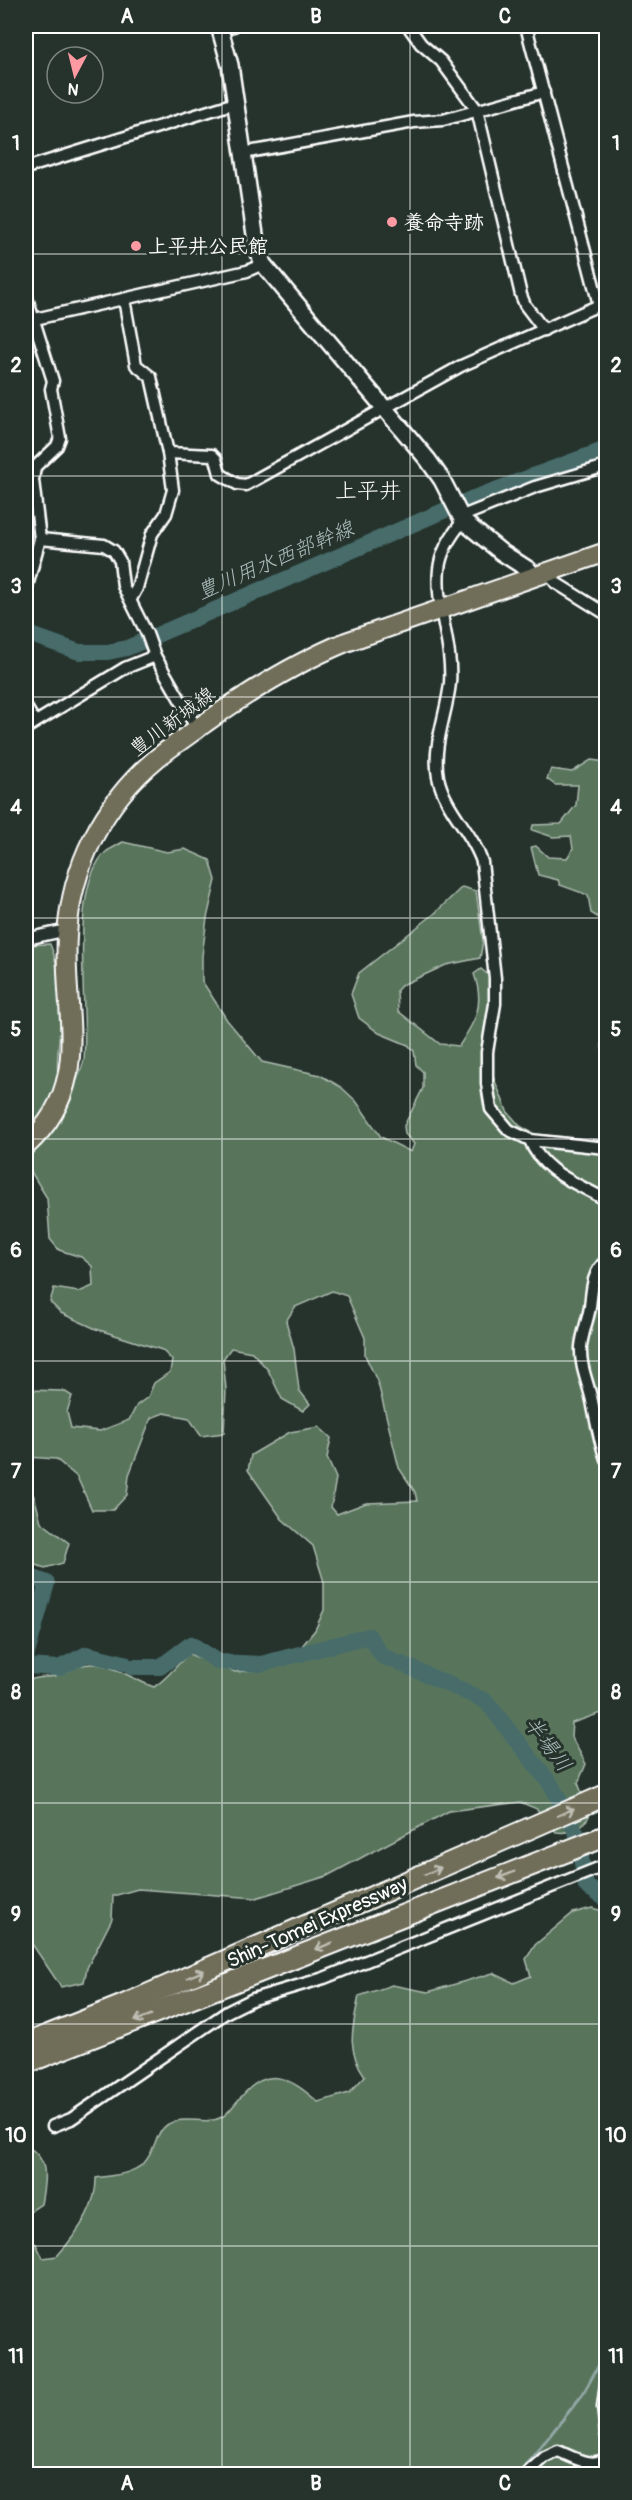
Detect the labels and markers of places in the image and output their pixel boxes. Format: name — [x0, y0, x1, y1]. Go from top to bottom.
place label: 養命寺跡 — [404, 210, 484, 235]
marker: 養命寺跡 — [385, 215, 399, 229]
place label: 上平井公民館 — [148, 234, 268, 259]
marker: 上平井公民館 — [129, 239, 143, 253]

